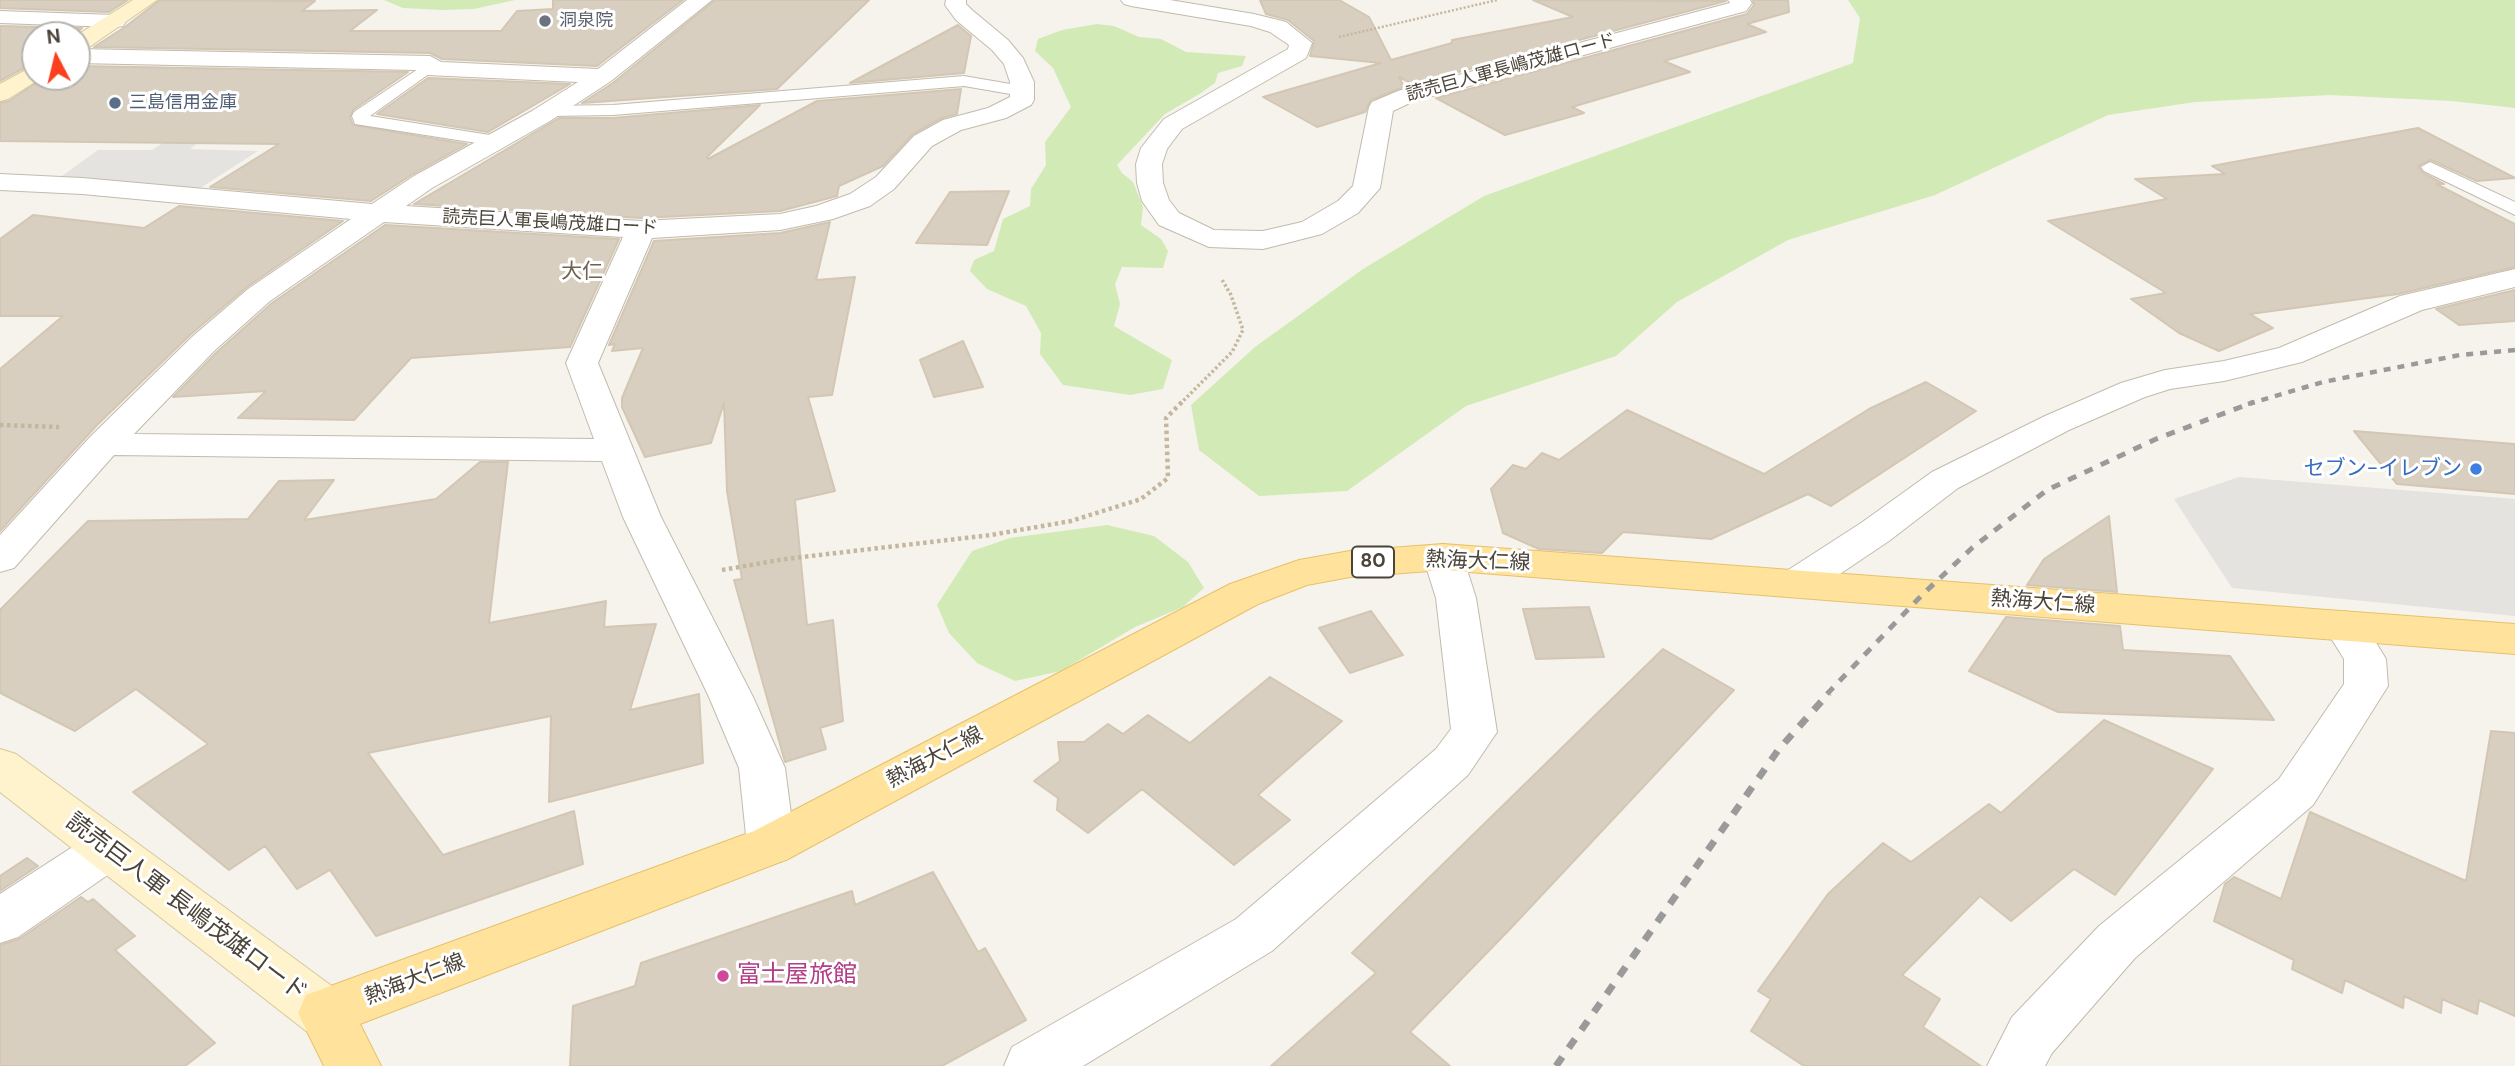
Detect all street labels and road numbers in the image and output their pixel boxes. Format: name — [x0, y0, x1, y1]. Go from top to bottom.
street label: 読売巨人軍長嶋茂雄ロード — [1404, 30, 1618, 106]
street label: 読売巨人軍長嶋茂雄ロード — [442, 207, 658, 239]
road number: 80 — [1352, 547, 1394, 578]
street label: 熱海大仁線 — [1425, 548, 1531, 576]
street label: 熱海大仁線 — [1990, 587, 2096, 619]
street label: 熱海大仁線 — [883, 722, 987, 794]
street label: 読売巨人軍 長嶋茂雄ロード — [60, 808, 312, 1008]
street label: 熱海大仁線 — [361, 949, 469, 1011]

